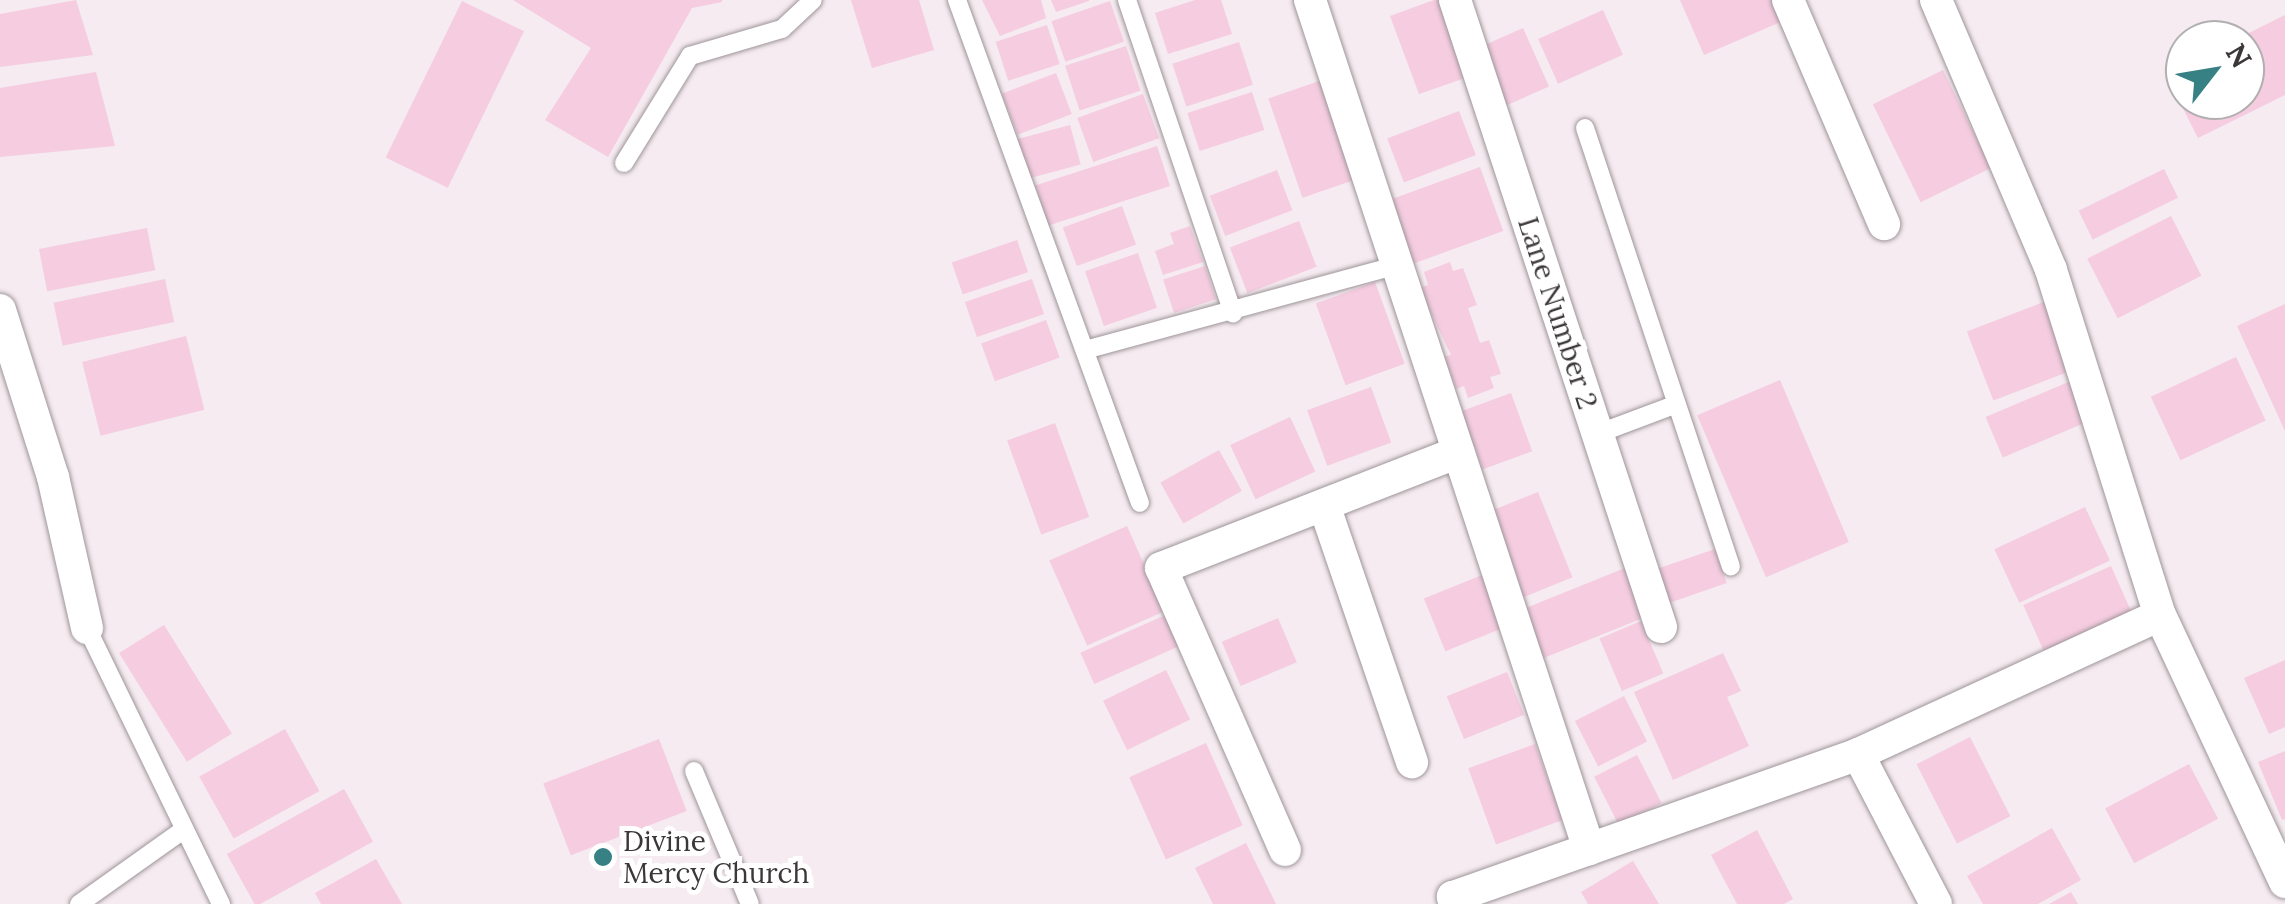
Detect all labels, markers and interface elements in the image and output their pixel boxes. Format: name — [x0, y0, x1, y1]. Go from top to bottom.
north arrow — [2165, 20, 2265, 120]
text: N — [2218, 37, 2260, 74]
street label: Lane Number 2 — [1511, 213, 1605, 413]
place label: Divine Mercy Church — [623, 824, 809, 890]
marker: Divine Mercy Church — [592, 846, 614, 868]

